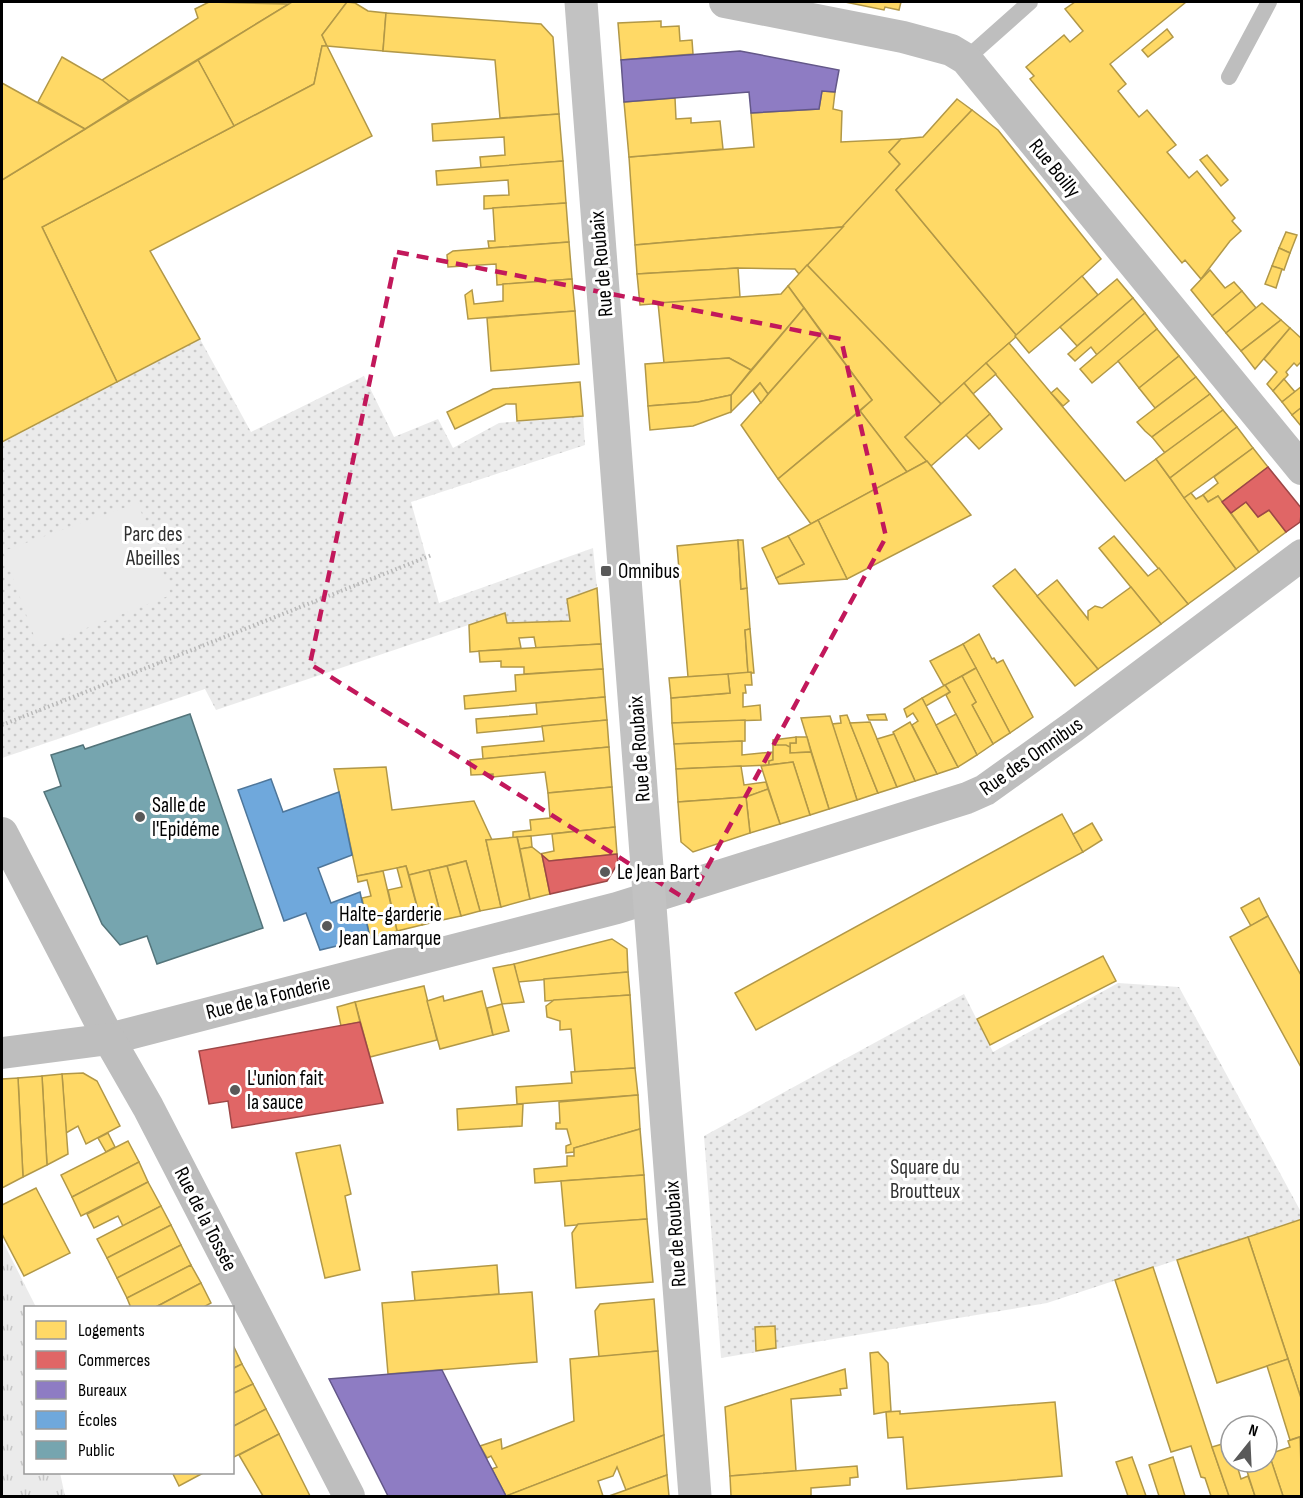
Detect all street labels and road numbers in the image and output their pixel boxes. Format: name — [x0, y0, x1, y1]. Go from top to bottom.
street label: Rue Boilly — [1023, 134, 1086, 203]
street label: Rue de Roubaix — [584, 210, 619, 318]
street label: Rue de Roubaix — [623, 695, 656, 803]
street label: Rue des Omnibus — [975, 712, 1088, 801]
street label: Rue de la Fonderie — [203, 970, 333, 1025]
street label: Rue de la Tossée — [169, 1163, 243, 1276]
street label: Rue de Roubaix — [659, 1180, 692, 1288]

